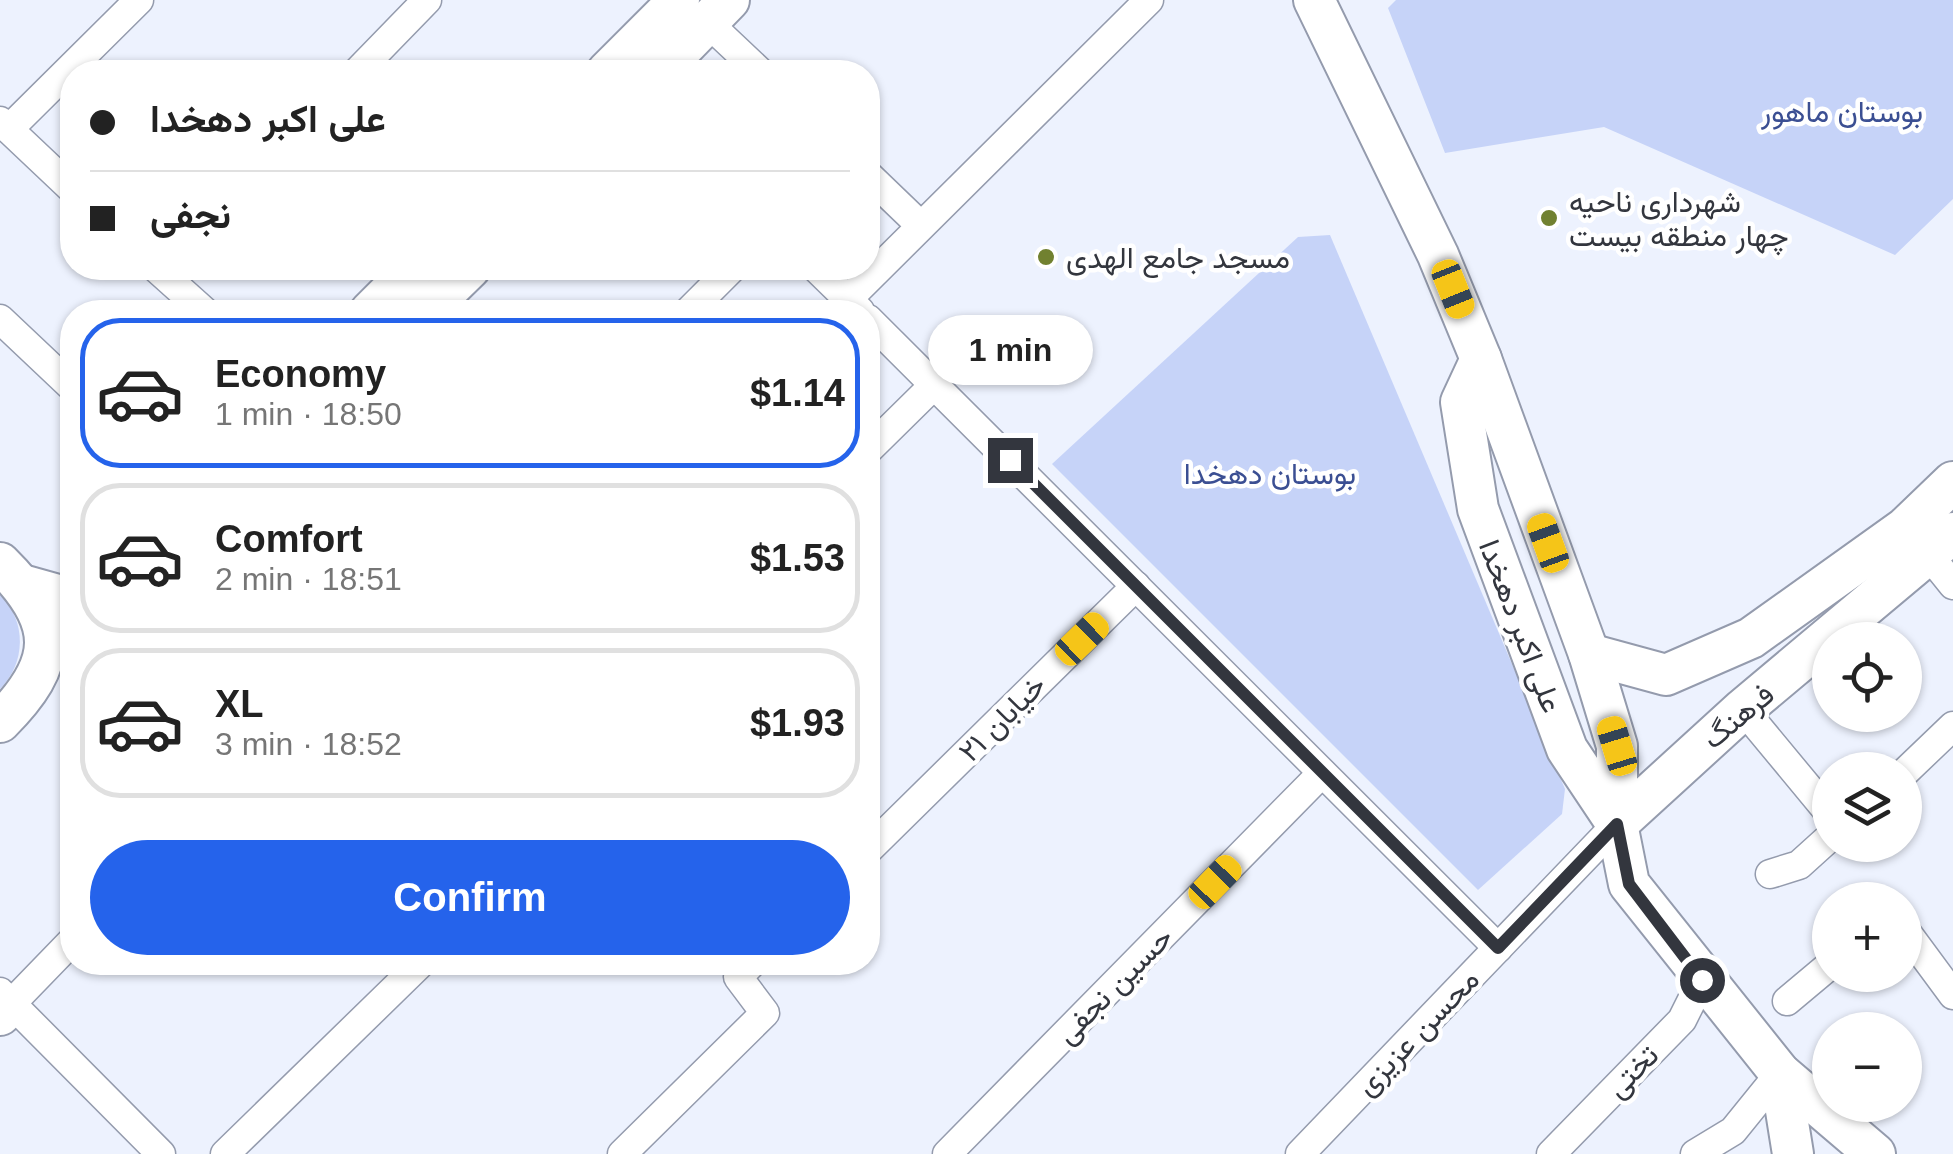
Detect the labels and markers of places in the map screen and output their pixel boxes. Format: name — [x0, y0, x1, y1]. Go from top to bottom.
place label: شهرداری ناحیه چهار منطقه بیست — [1569, 185, 1789, 256]
marker: شهرداری ناحیه چهار منطقه بیست — [1538, 207, 1560, 229]
place label: مسجد جامع الهدی — [1066, 241, 1290, 278]
marker: مسجد جامع الهدی — [1035, 246, 1057, 268]

